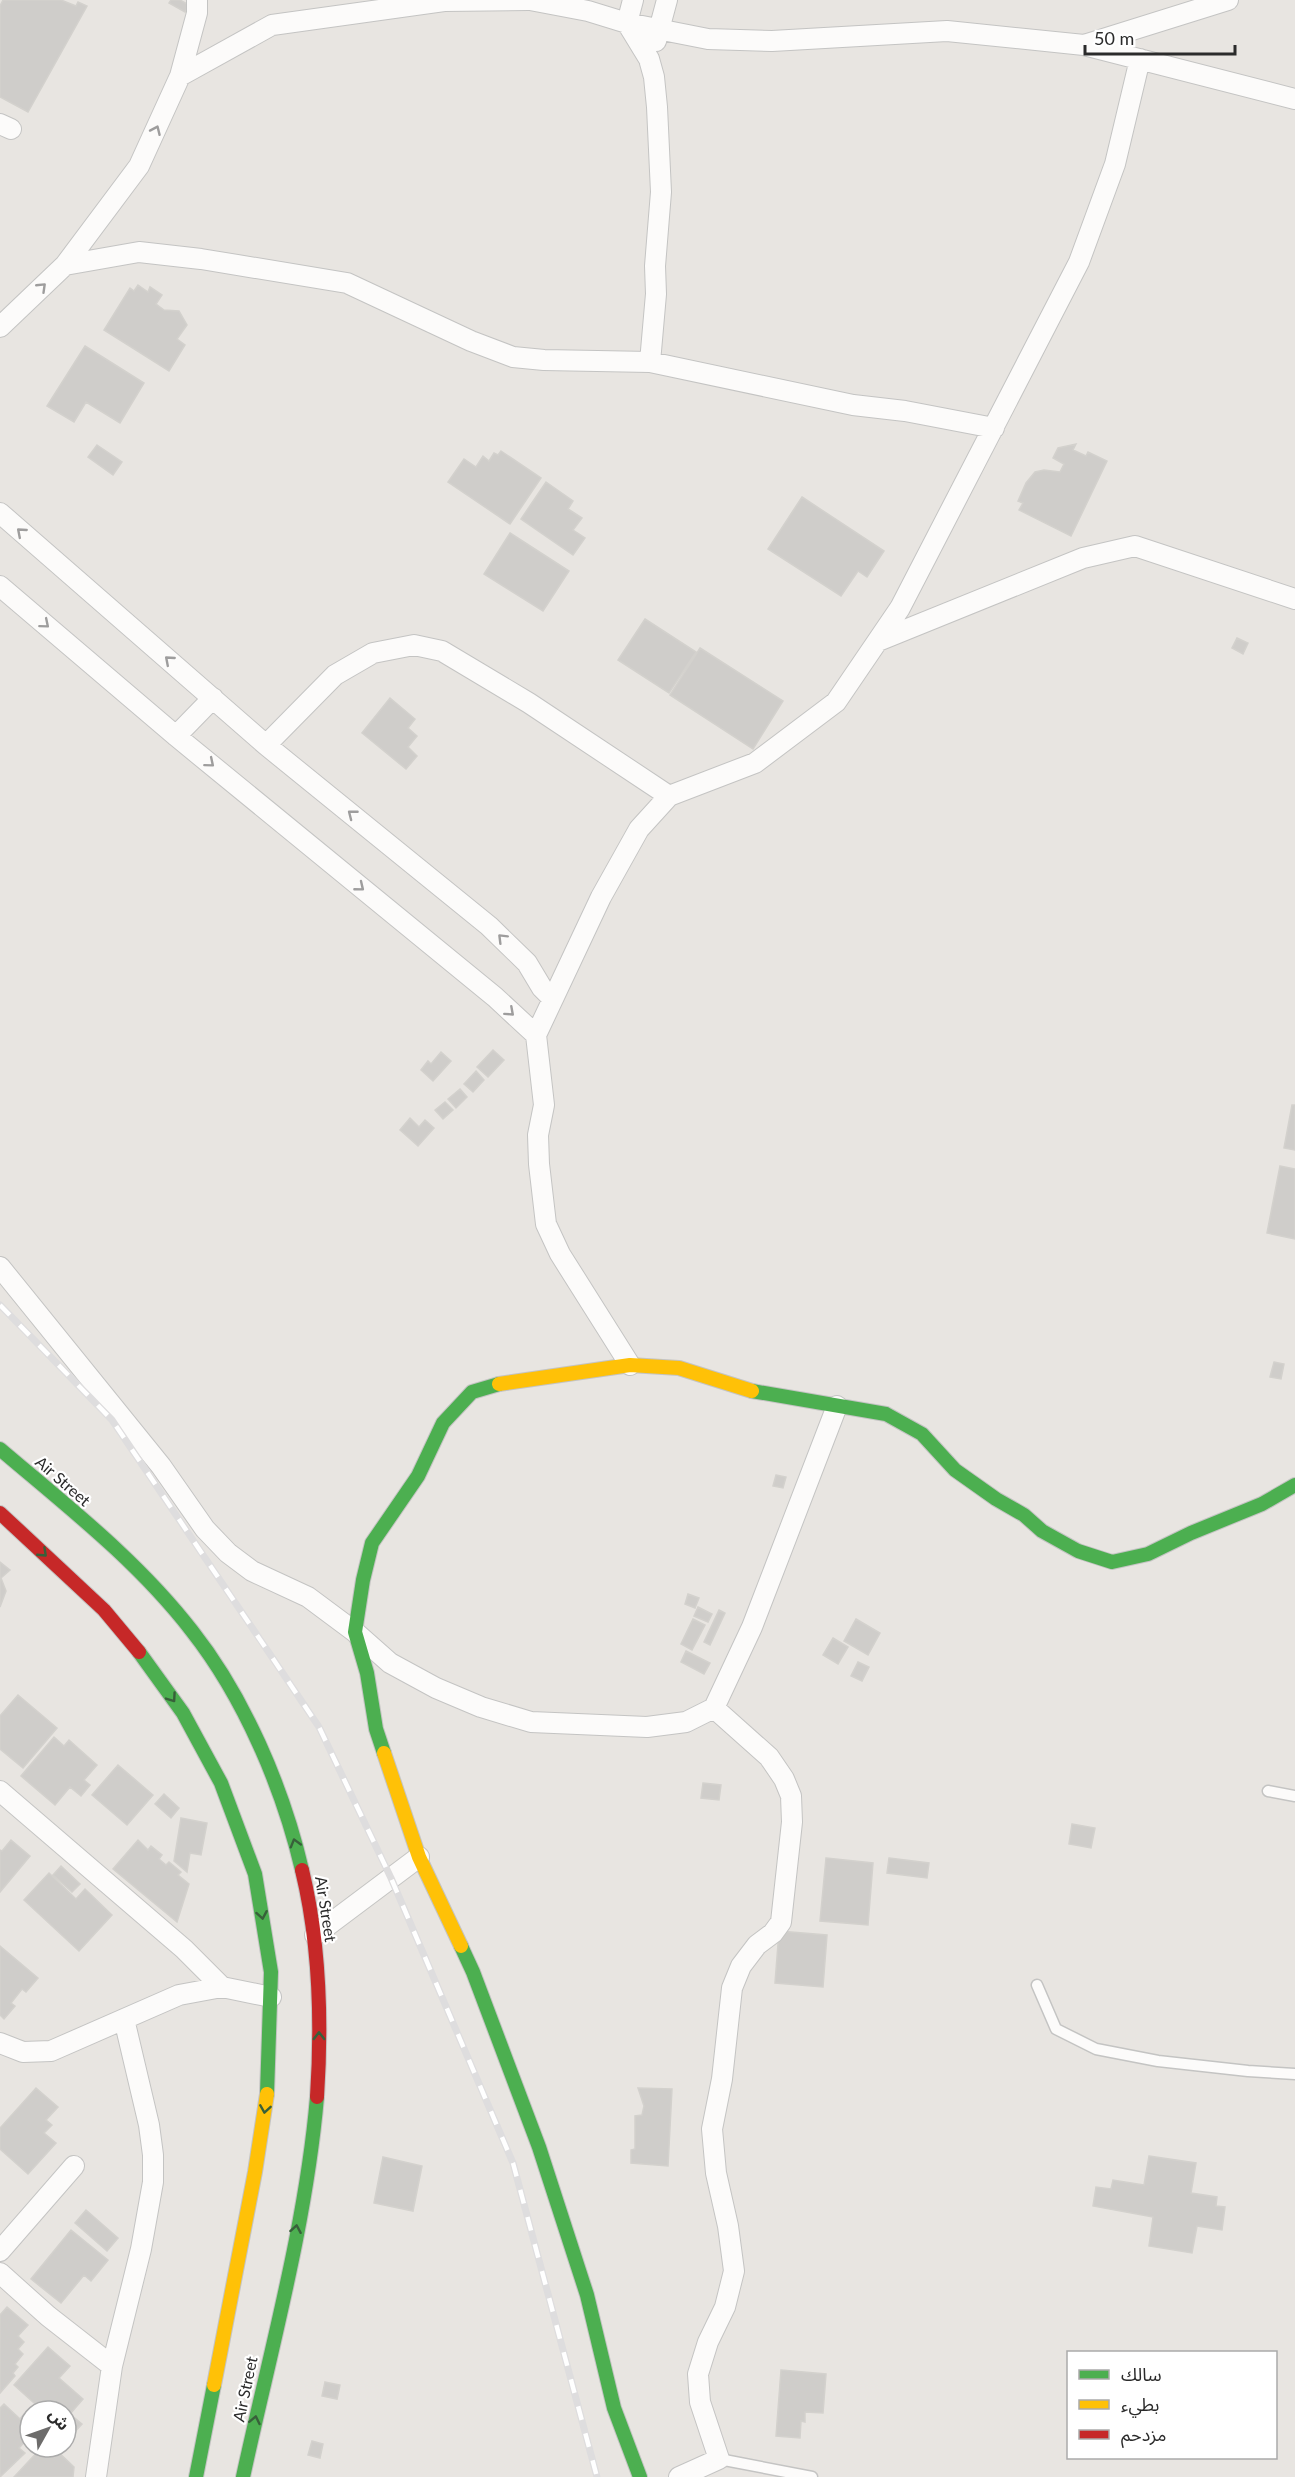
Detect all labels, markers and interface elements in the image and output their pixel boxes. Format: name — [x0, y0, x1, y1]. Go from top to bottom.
scale bar — [1085, 18, 1235, 56]
text: 50 m — [1094, 27, 1134, 49]
one-way arrow — [148, 125, 160, 136]
one-way arrow — [35, 283, 46, 294]
one-way arrow — [17, 528, 28, 539]
one-way arrow — [38, 617, 49, 628]
one-way arrow — [165, 656, 175, 667]
one-way arrow — [203, 756, 214, 767]
one-way arrow — [347, 811, 358, 822]
one-way arrow — [353, 880, 364, 891]
one-way arrow — [498, 935, 509, 946]
one-way arrow — [503, 1004, 514, 1015]
street label: Air Street — [32, 1452, 95, 1510]
one-way arrow — [37, 1546, 47, 1557]
one-way arrow — [165, 1691, 176, 1702]
one-way arrow — [290, 1838, 302, 1849]
street label: Air Street — [312, 1875, 341, 1943]
one-way arrow — [255, 1910, 268, 1920]
one-way arrow — [313, 2031, 325, 2040]
one-way arrow — [259, 2104, 272, 2114]
one-way arrow — [290, 2224, 302, 2234]
legend — [1067, 2351, 1277, 2459]
street label: Air Street — [228, 2354, 261, 2423]
text: سالك — [1121, 2363, 1162, 2385]
text: بطيء — [1121, 2393, 1159, 2418]
north arrow — [18, 2399, 78, 2459]
text: ش — [45, 2405, 74, 2434]
one-way arrow — [248, 2415, 261, 2425]
text: مزدحم — [1121, 2423, 1166, 2448]

